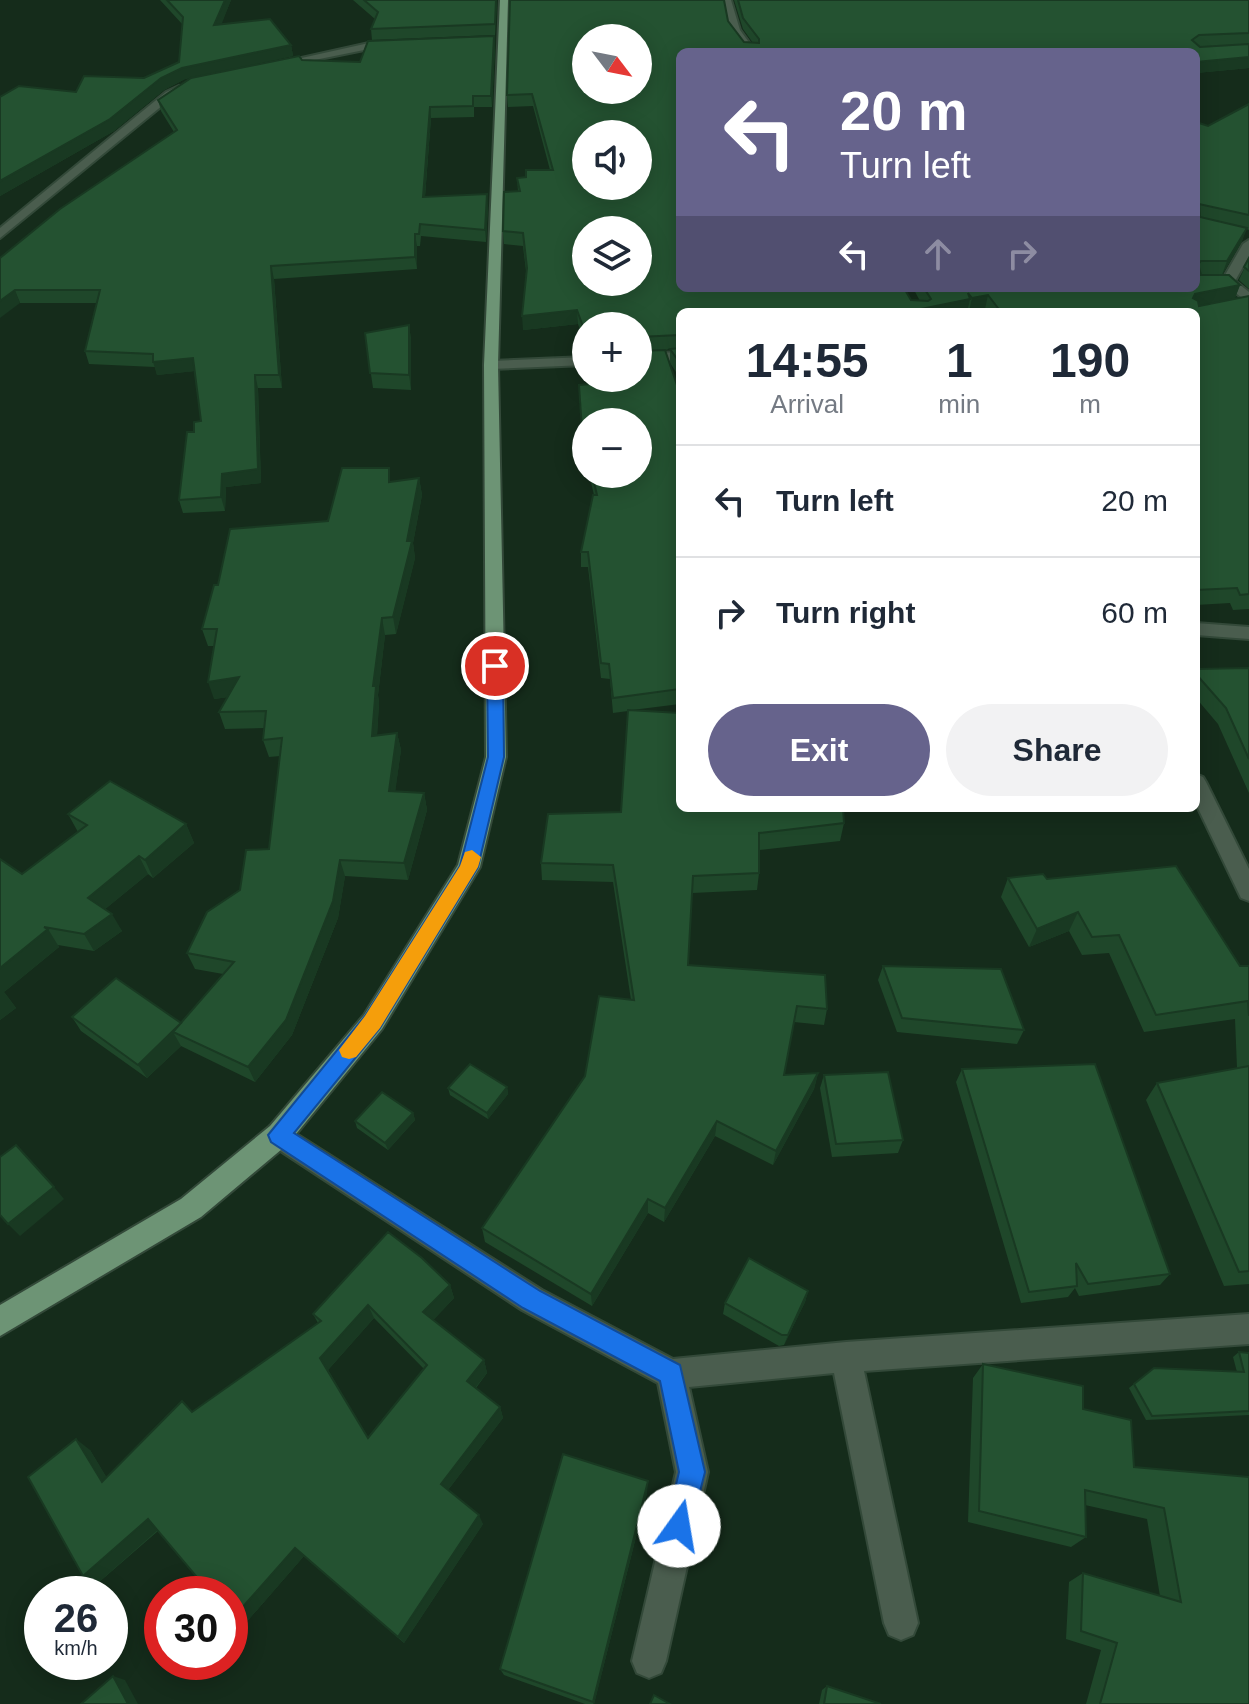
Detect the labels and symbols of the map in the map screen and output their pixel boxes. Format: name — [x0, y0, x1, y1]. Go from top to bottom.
north arrow — [572, 24, 652, 104]
pin — [461, 632, 529, 700]
position arrow — [637, 1484, 721, 1568]
speed limit sign: 30 — [144, 1576, 248, 1680]

